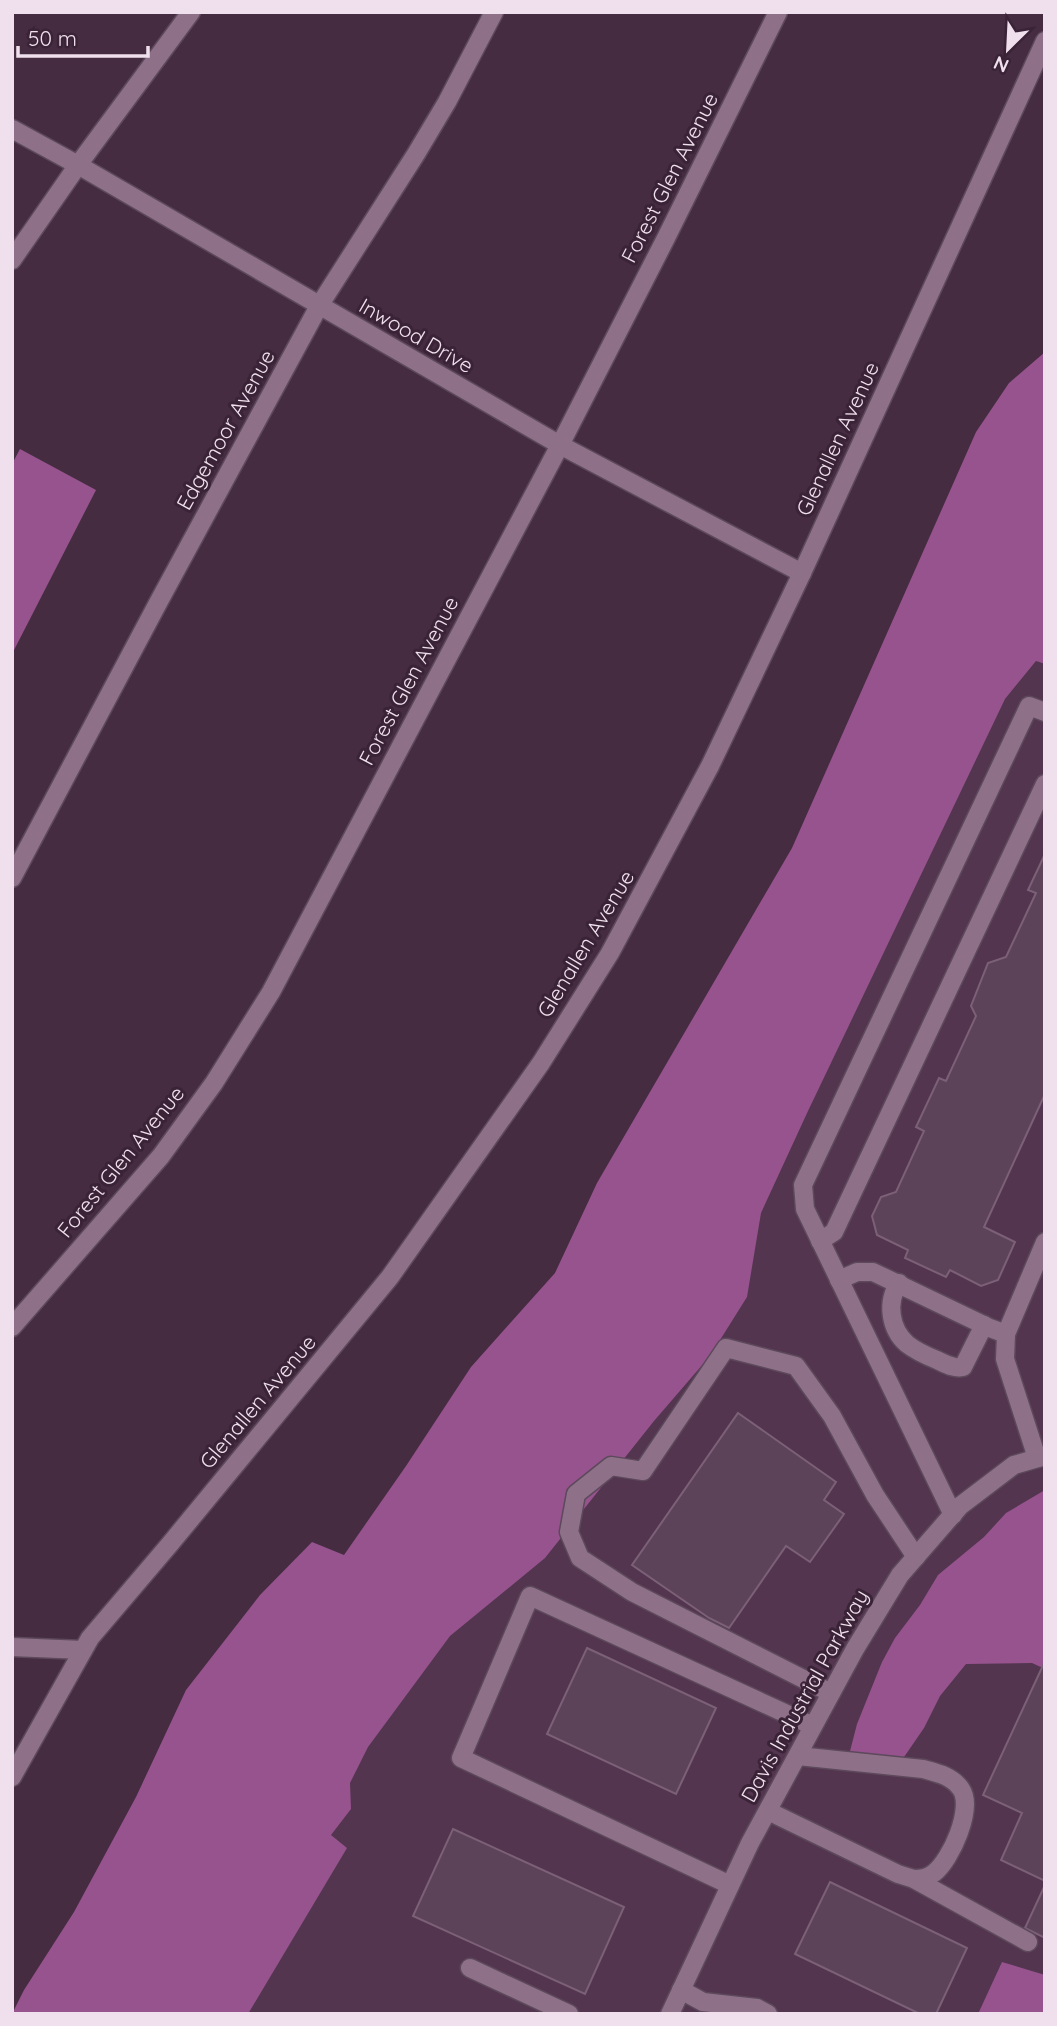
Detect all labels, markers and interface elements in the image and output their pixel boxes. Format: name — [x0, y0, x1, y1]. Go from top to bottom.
scale bar — [18, 14, 147, 58]
north arrow — [973, 14, 1043, 84]
text: 50 m — [28, 25, 77, 51]
text: N — [990, 51, 1012, 78]
street label: Forest Glen Avenue — [615, 88, 723, 267]
street label: Inwood Drive — [355, 292, 478, 378]
street label: Edgemoor Avenue — [170, 345, 280, 514]
street label: Glenallen Avenue — [790, 357, 884, 520]
street label: Forest Glen Avenue — [353, 592, 464, 769]
street label: Glenallen Avenue — [531, 865, 639, 1022]
street label: Forest Glen Avenue — [51, 1080, 189, 1242]
street label: Glenallen Avenue — [194, 1329, 321, 1474]
street label: Davis Industrial Parkway — [735, 1585, 873, 1806]

